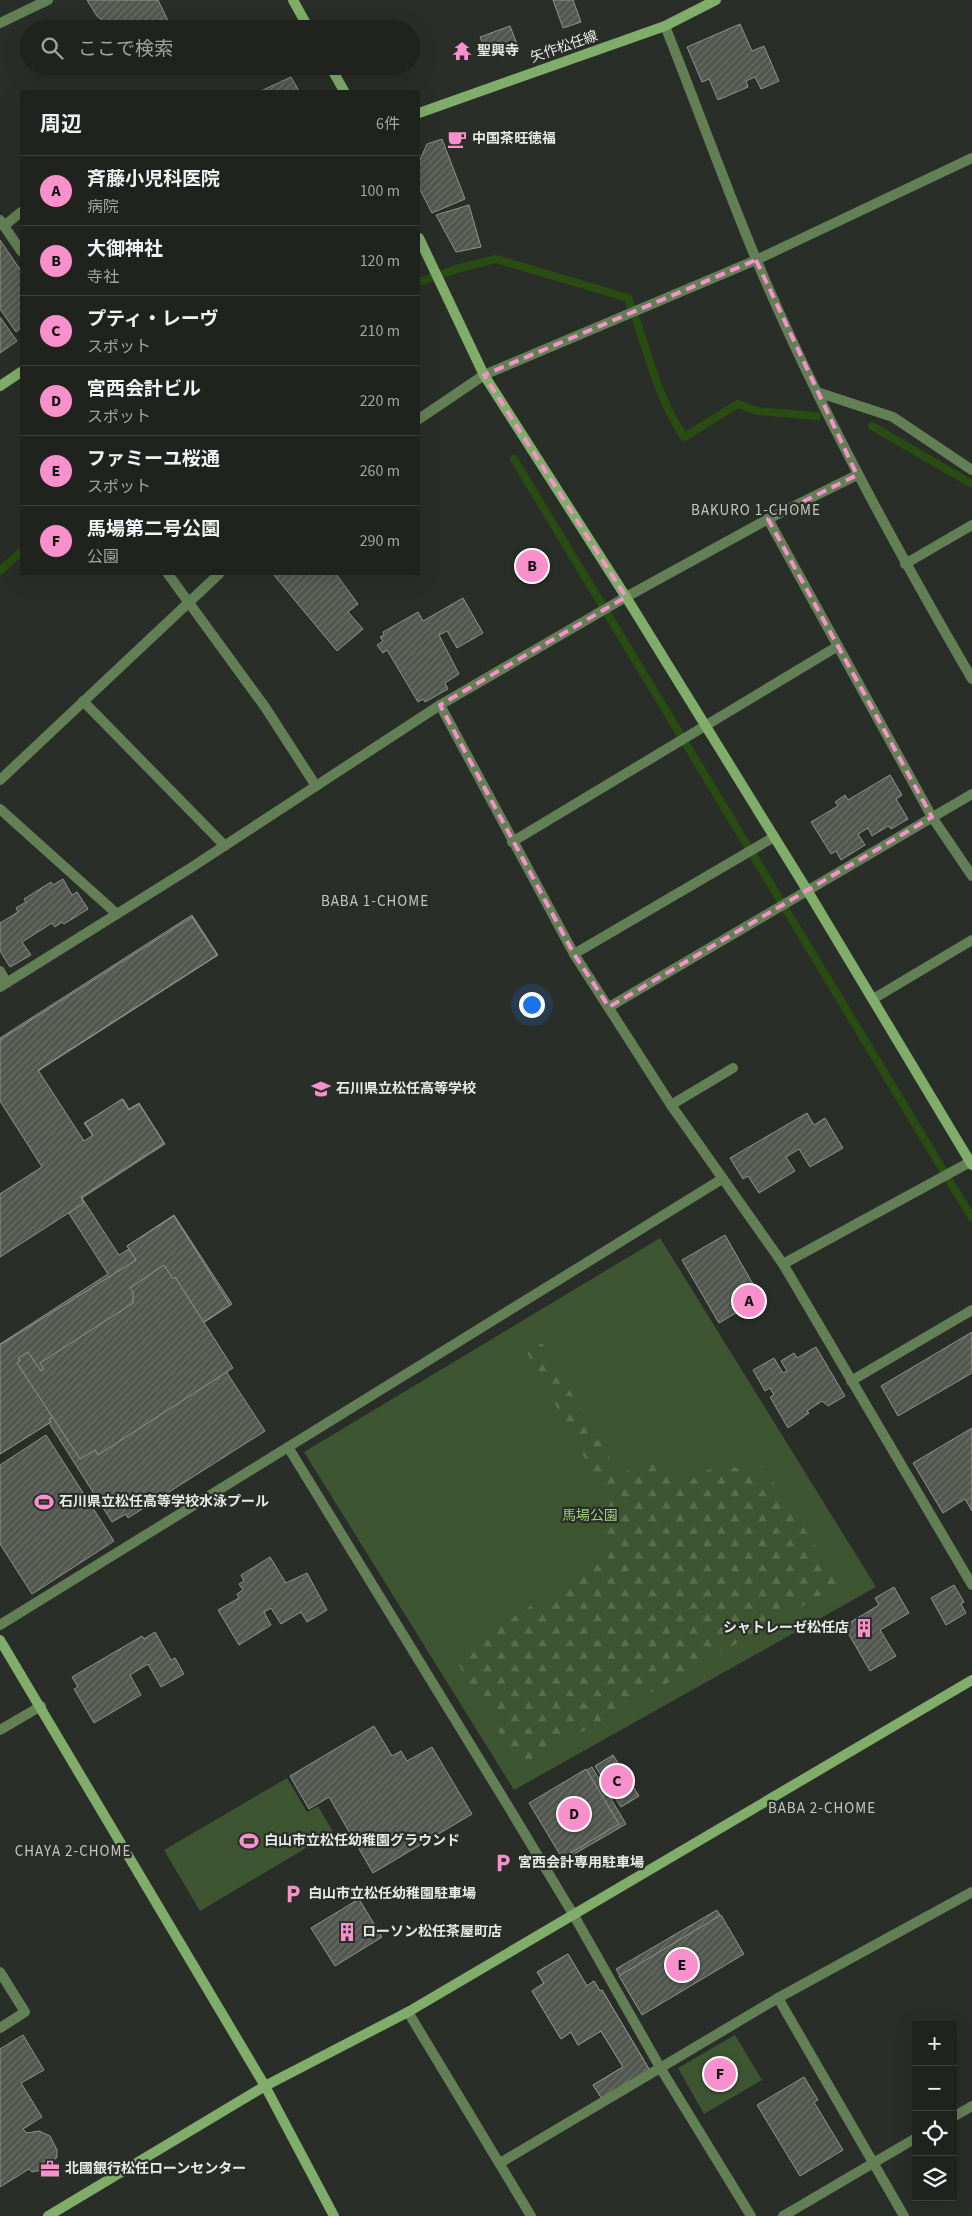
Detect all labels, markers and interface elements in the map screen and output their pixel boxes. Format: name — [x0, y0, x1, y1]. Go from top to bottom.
search box — [20, 20, 420, 75]
street label: 矢作松任線 — [528, 26, 600, 68]
icon: search — [38, 34, 66, 62]
text: ここで検索 — [78, 36, 173, 63]
temple icon: 聖興寺 — [451, 40, 473, 62]
place label: 聖興寺 — [477, 41, 519, 61]
text: 周辺 — [40, 109, 82, 139]
text: 6件 — [376, 113, 400, 135]
cafe icon: 中国茶旺徳福 — [446, 128, 468, 150]
place label: 中国茶旺徳福 — [472, 129, 556, 149]
text: 斉藤小児科医院 — [87, 166, 220, 193]
text: A — [51, 180, 61, 202]
text: 100 m — [360, 180, 400, 202]
text: 病院 — [87, 196, 119, 218]
text: 大御神社 — [87, 236, 163, 263]
text: B — [51, 250, 61, 272]
text: 120 m — [360, 250, 400, 272]
text: 寺社 — [87, 266, 119, 288]
text: プティ・レーヴ — [87, 306, 219, 333]
text: C — [51, 320, 61, 342]
text: 210 m — [360, 320, 400, 342]
text: スポット — [87, 336, 151, 358]
text: 宮西会計ビル — [87, 376, 201, 403]
text: D — [51, 390, 61, 412]
text: 220 m — [360, 390, 400, 412]
text: スポット — [87, 406, 151, 428]
text: ファミーユ桜通 — [87, 446, 220, 473]
text: E — [52, 460, 60, 482]
text: 260 m — [360, 460, 400, 482]
text: スポット — [87, 476, 151, 498]
district label: BAKURO 1-CHOME — [691, 500, 821, 521]
text: 馬場第二号公園 — [87, 516, 220, 543]
text: F — [52, 530, 60, 552]
text: 290 m — [360, 530, 400, 552]
text: 公園 — [87, 546, 119, 568]
pin: B — [516, 547, 548, 585]
district label: BABA 1-CHOME — [321, 891, 429, 912]
your location — [519, 992, 545, 1018]
school or university icon: 石川県立松任高等学校 — [310, 1078, 332, 1100]
place label: 石川県立松任高等学校 — [336, 1079, 476, 1099]
pin: A — [733, 1282, 765, 1320]
sports icon: 石川県立松任高等学校水泳プール — [33, 1491, 55, 1513]
place label: 石川県立松任高等学校水泳プール — [59, 1492, 269, 1512]
park label: 馬場公園 — [562, 1506, 618, 1526]
building icon: シャトレーゼ松任店 — [853, 1617, 875, 1639]
place label: シャトレーゼ松任店 — [723, 1618, 849, 1638]
pin: C — [601, 1762, 633, 1800]
pin: D — [558, 1795, 590, 1833]
district label: BABA 2-CHOME — [768, 1798, 876, 1819]
sports icon: 白山市立松任幼稚園グラウンド — [238, 1830, 260, 1852]
place label: 白山市立松任幼稚園グラウンド — [264, 1831, 460, 1851]
district label: CHAYA 2-CHOME — [15, 1841, 131, 1862]
parking icon: 宮西会計専用駐車場 — [492, 1852, 514, 1874]
place label: 宮西会計専用駐車場 — [518, 1853, 644, 1873]
parking icon: 白山市立松任幼稚園駐車場 — [282, 1883, 304, 1905]
place label: 白山市立松任幼稚園駐車場 — [308, 1884, 476, 1904]
building icon: ローソン松任茶屋町店 — [336, 1921, 358, 1943]
place label: ローソン松任茶屋町店 — [362, 1922, 502, 1942]
pin: E — [666, 1946, 698, 1984]
map controls — [912, 2021, 957, 2201]
button: + — [912, 2021, 957, 2066]
pin: F — [704, 2055, 736, 2093]
button: − — [912, 2066, 957, 2111]
button: locate — [912, 2111, 957, 2156]
button: layers — [912, 2156, 957, 2201]
office icon: 北國銀行松任ローンセンター — [39, 2158, 61, 2180]
place label: 北國銀行松任ローンセンター — [65, 2159, 246, 2179]

